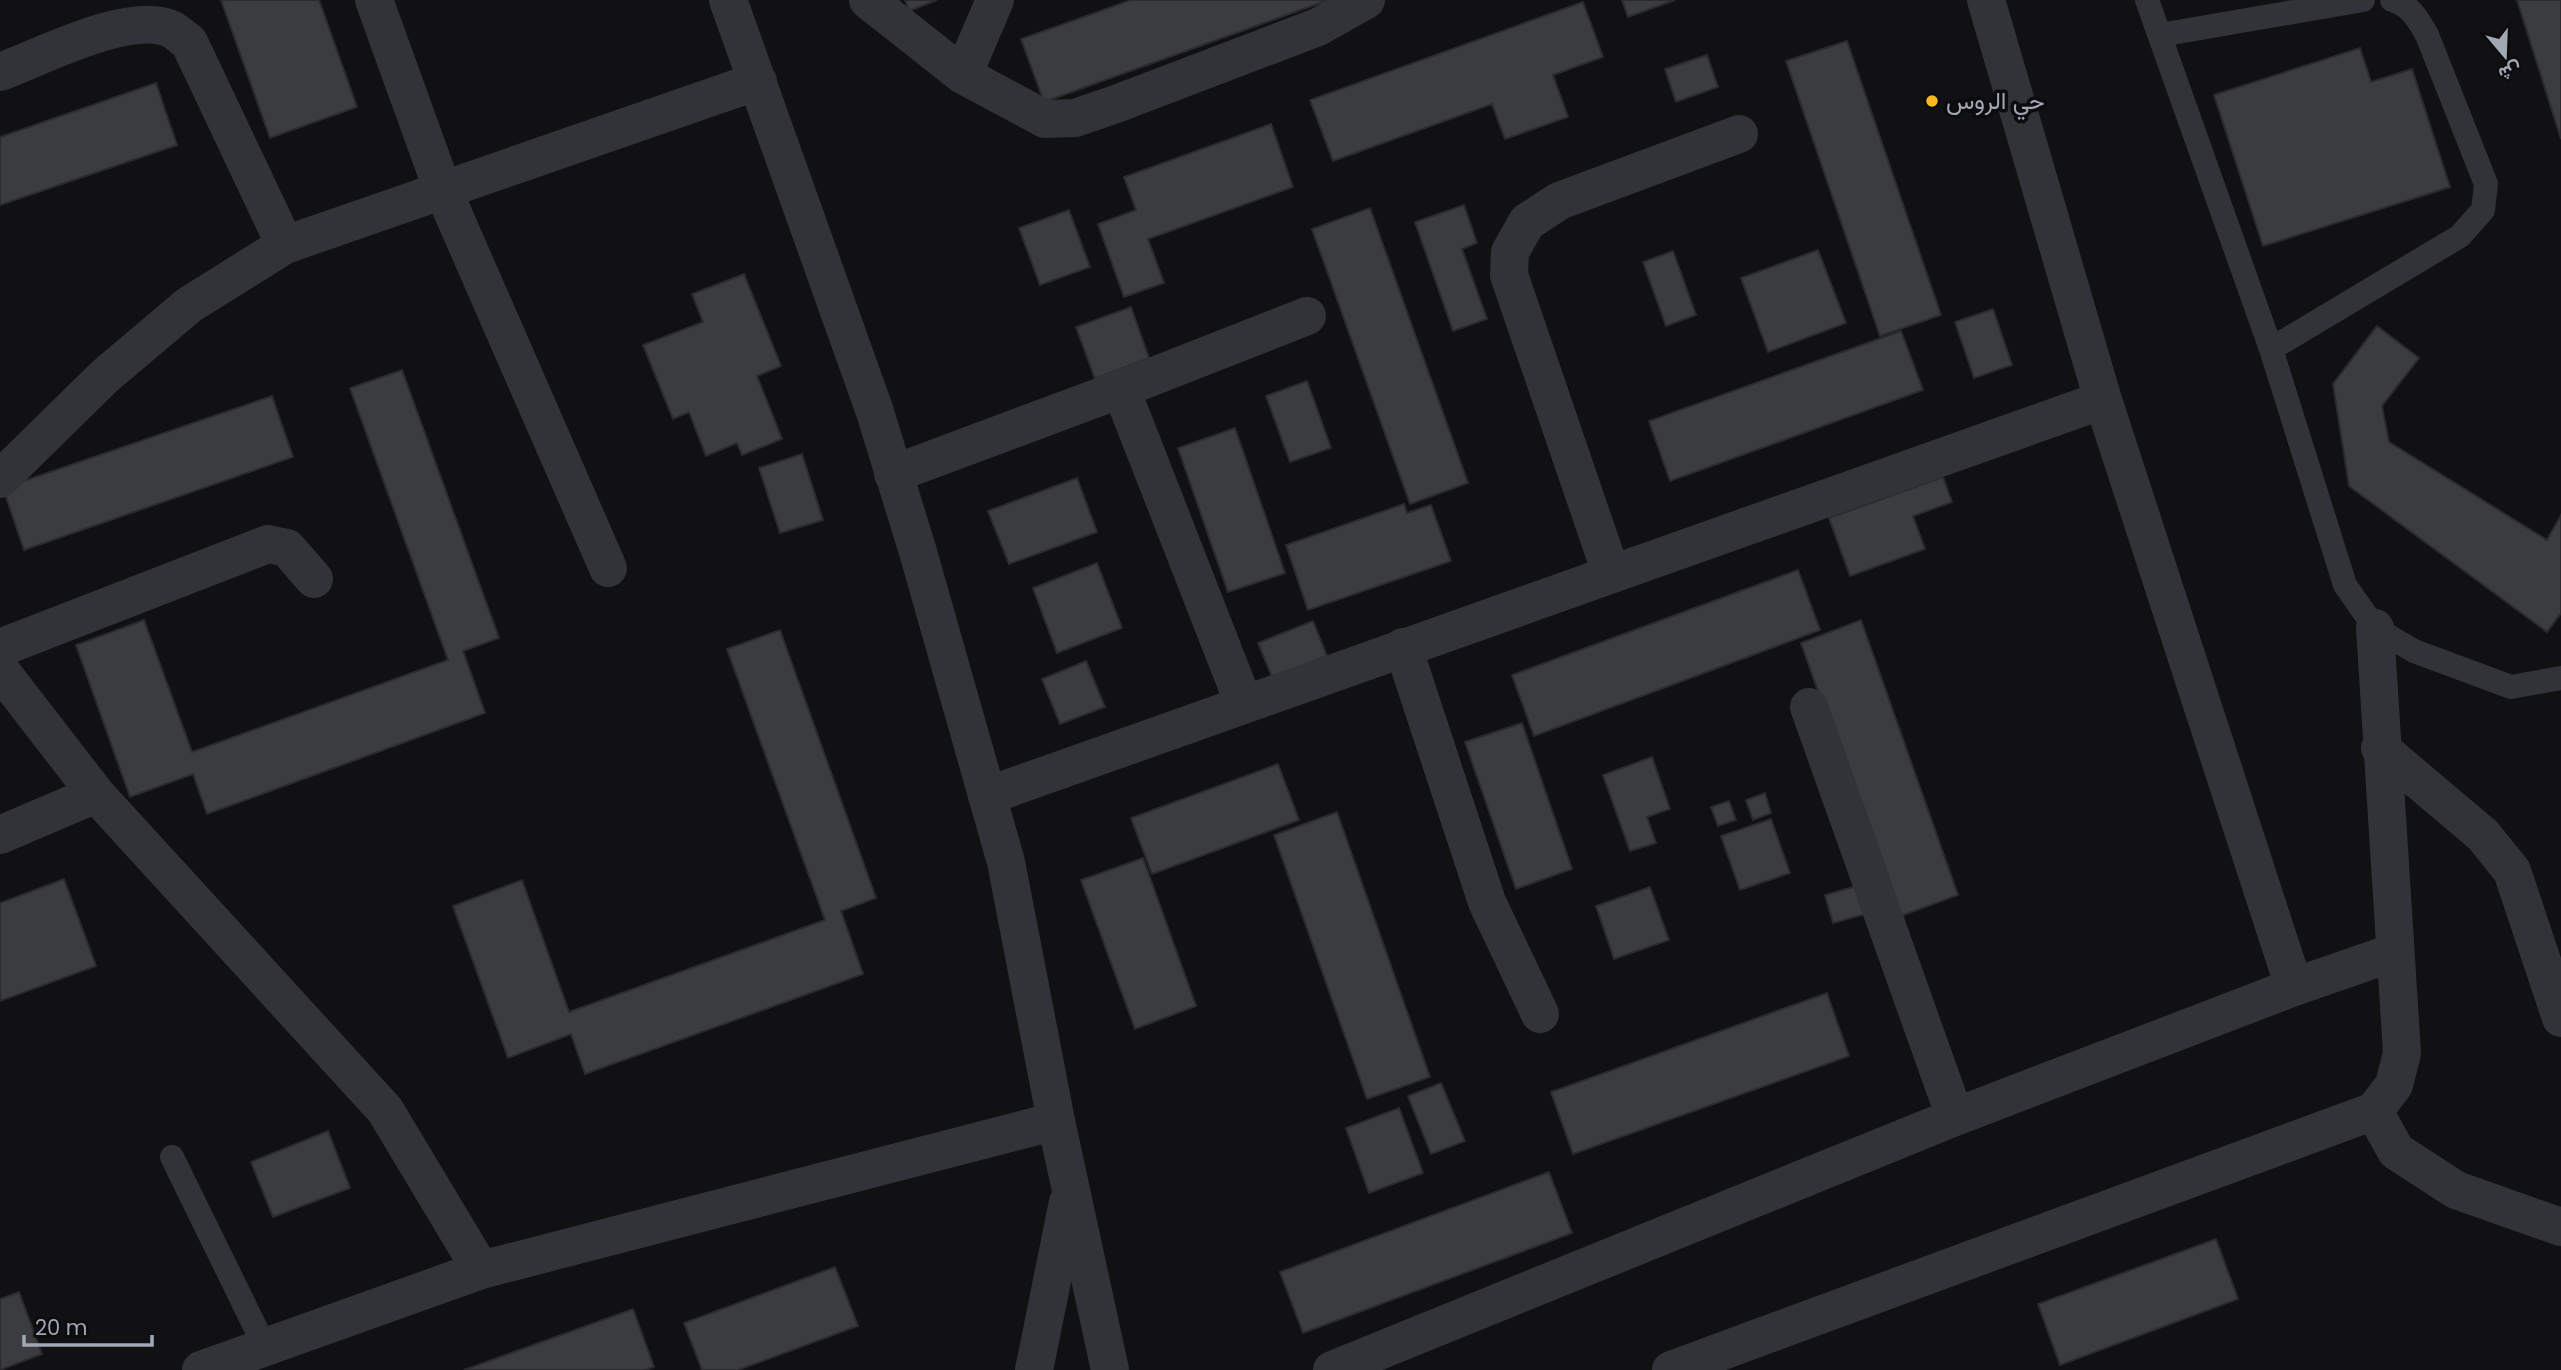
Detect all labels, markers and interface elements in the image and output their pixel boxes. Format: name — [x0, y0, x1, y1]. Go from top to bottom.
north arrow — [2470, 21, 2540, 91]
text: ش — [2495, 55, 2526, 88]
place label: حي الروس — [1946, 84, 2044, 120]
marker: حي الروس — [1924, 93, 1940, 109]
scale bar — [24, 1304, 152, 1348]
text: 20 m — [35, 1313, 88, 1342]

